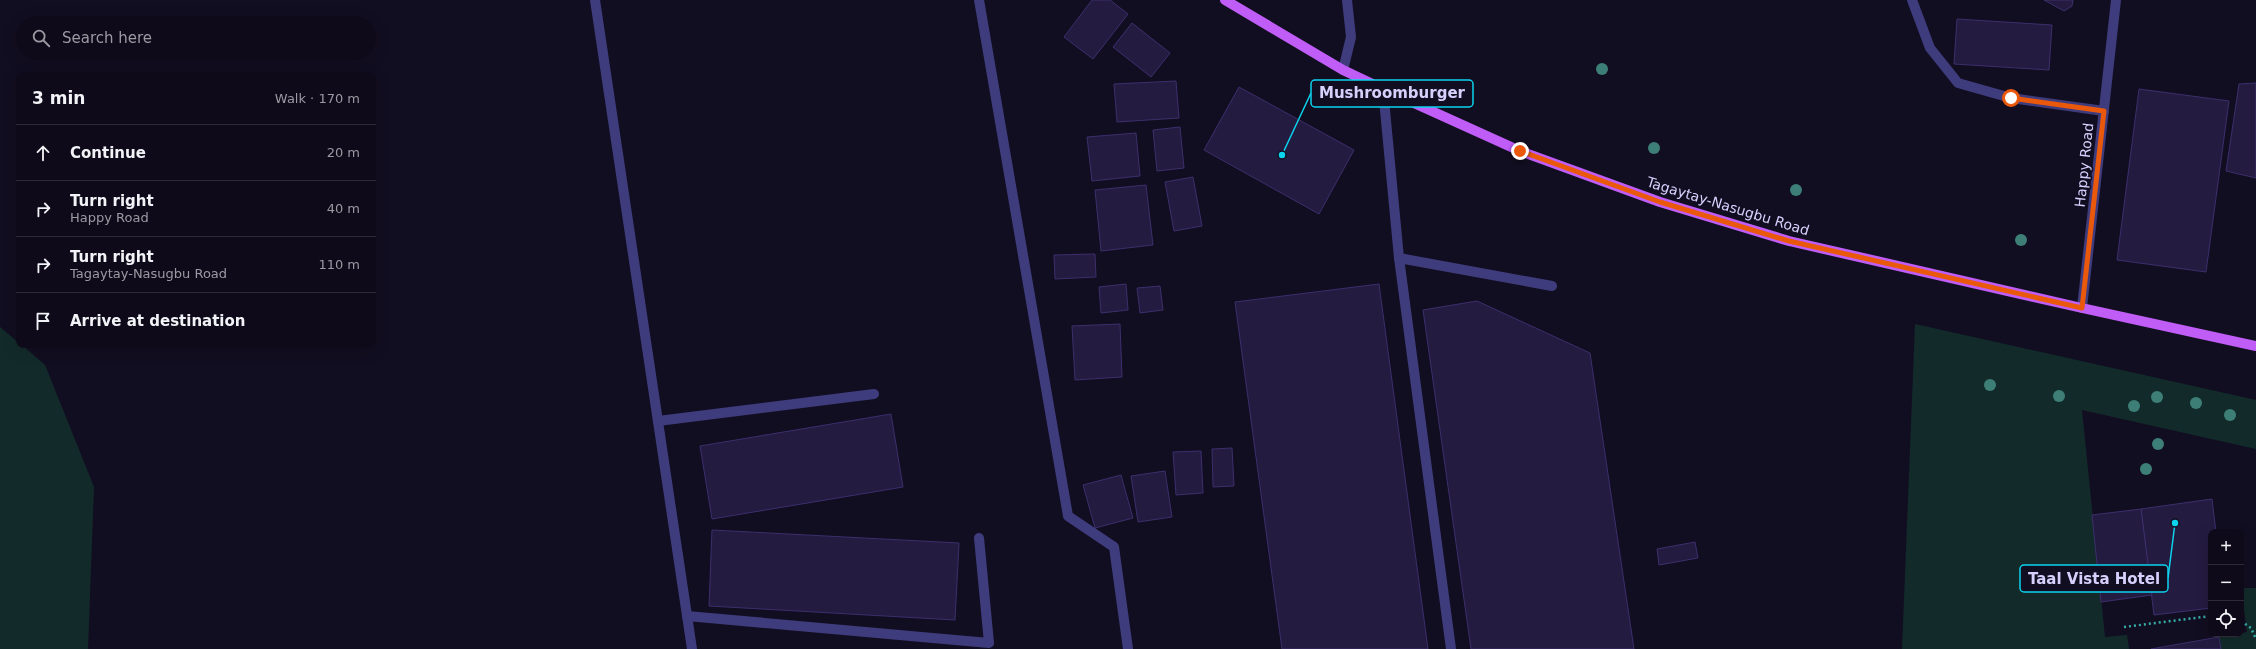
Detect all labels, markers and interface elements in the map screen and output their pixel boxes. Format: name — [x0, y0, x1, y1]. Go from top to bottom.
search box — [16, 16, 376, 60]
icon: search — [30, 27, 52, 49]
text: Search here — [62, 29, 152, 47]
callout: Mushroomburger — [1311, 80, 1473, 107]
text: Mushroomburger — [1319, 84, 1466, 102]
text: 3 min — [32, 88, 85, 108]
route start — [2002, 89, 2020, 107]
text: Walk · 170 m — [275, 91, 360, 106]
street label: Happy Road — [2072, 122, 2096, 208]
icon: ahead — [32, 142, 54, 164]
route end — [1511, 142, 1529, 160]
text: Continue — [70, 144, 146, 162]
text: 20 m — [327, 145, 360, 160]
street label: Tagaytay-Nasugbu Road — [1644, 173, 1811, 238]
text: Turn right — [70, 192, 154, 210]
icon: right — [32, 198, 54, 220]
text: 40 m — [327, 201, 360, 216]
text: Happy Road — [70, 210, 149, 225]
text: Turn right — [70, 248, 154, 266]
icon: right — [32, 254, 54, 276]
text: 110 m — [318, 257, 360, 272]
text: Tagaytay-Nasugbu Road — [70, 266, 227, 281]
icon: arrive — [32, 310, 54, 332]
text: Arrive at destination — [70, 312, 245, 330]
map controls — [2208, 529, 2244, 637]
button: + — [2208, 529, 2244, 565]
callout: Taal Vista Hotel — [2020, 565, 2168, 592]
button: − — [2208, 565, 2244, 601]
text: Taal Vista Hotel — [2028, 570, 2160, 588]
button: locate — [2208, 601, 2244, 637]

